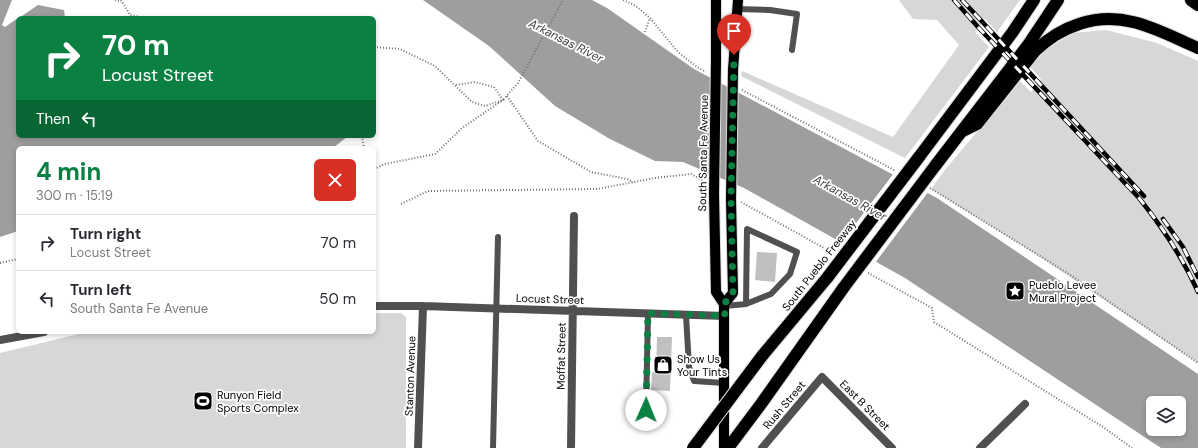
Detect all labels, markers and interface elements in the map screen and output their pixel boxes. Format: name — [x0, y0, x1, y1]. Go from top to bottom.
pin — [717, 14, 751, 55]
water label: Arkansas River — [525, 15, 606, 67]
icon: arrive — [723, 20, 745, 42]
text: 70 m — [102, 27, 170, 64]
icon: right — [36, 32, 88, 84]
text: Locust Street — [102, 63, 214, 87]
street label: South Santa Fe Avenue — [695, 94, 711, 212]
icon: left — [78, 108, 100, 130]
text: Then — [36, 109, 70, 129]
text: 4 min — [36, 156, 101, 187]
button: close — [314, 159, 356, 201]
water label: Arkansas River — [810, 171, 890, 225]
text: 300 m · 15:19 — [36, 187, 113, 204]
street label: South Pueblo Freeway — [779, 216, 859, 314]
text: Turn right — [70, 224, 141, 244]
icon: right — [36, 232, 58, 254]
text: 70 m — [321, 233, 356, 253]
text: Locust Street — [70, 244, 151, 261]
place label: Pueblo Levee Mural Project — [1029, 278, 1096, 305]
text: Turn left — [70, 280, 131, 300]
place icon: Pueblo Levee Mural Project — [1004, 280, 1026, 302]
icon: left — [36, 288, 58, 310]
text: 50 m — [319, 289, 356, 309]
street label: Locust Street — [516, 291, 584, 307]
text: South Santa Fe Avenue — [70, 300, 208, 317]
street label: Moffat Street — [553, 322, 569, 390]
street label: Stanton Avenue — [402, 336, 418, 416]
place label: Show Us Your Tints — [677, 352, 727, 379]
shop icon: Show Us Your Tints — [652, 354, 674, 376]
street label: East B Street — [837, 377, 893, 433]
street label: Rush Street — [760, 378, 808, 432]
place label: Runyon Field Sports Complex — [217, 388, 299, 415]
position arrow — [625, 389, 667, 431]
sports icon: Runyon Field Sports Complex — [192, 390, 214, 412]
map controls — [1146, 396, 1186, 436]
button: layers — [1146, 396, 1186, 436]

